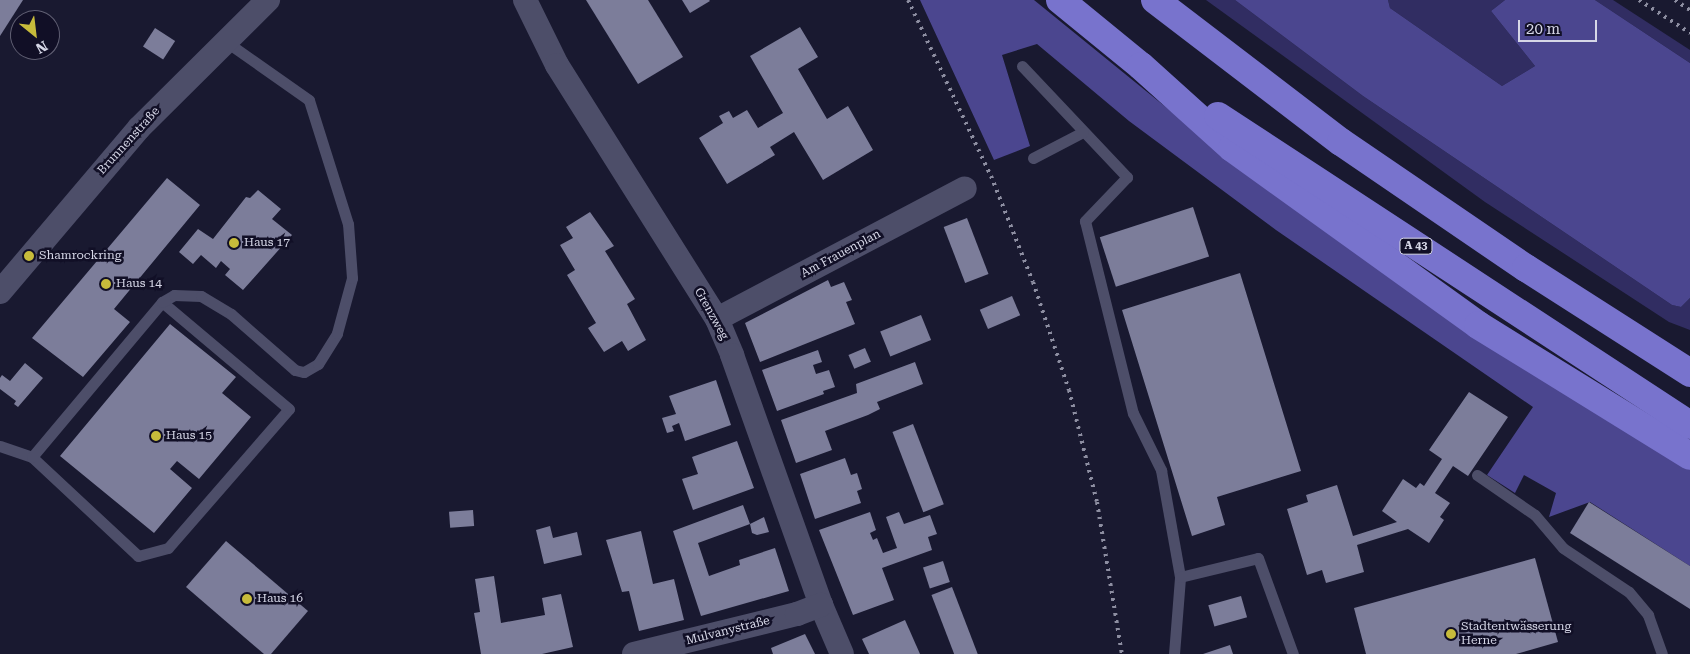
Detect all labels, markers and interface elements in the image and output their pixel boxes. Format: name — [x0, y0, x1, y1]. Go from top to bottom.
north arrow — [10, 10, 60, 60]
scale bar — [1520, 10, 1599, 42]
text: 20 m — [1526, 20, 1560, 38]
text: N — [33, 38, 50, 57]
street label: Brunnenstraße — [95, 104, 163, 178]
street label: Am Frauenplan — [799, 227, 883, 281]
place label: Haus 17 — [244, 236, 290, 250]
marker: Haus 17 — [228, 237, 240, 249]
road number: A 43 — [1398, 238, 1434, 255]
place label: Shamrockring — [39, 249, 121, 263]
marker: Shamrockring — [23, 250, 35, 262]
place label: Haus 14 — [116, 277, 162, 291]
marker: Haus 14 — [100, 278, 112, 290]
street label: Grenzweg — [691, 285, 731, 343]
place label: Haus 15 — [166, 429, 212, 443]
marker: Haus 15 — [150, 430, 162, 442]
place label: Haus 16 — [257, 592, 303, 606]
marker: Haus 16 — [241, 593, 253, 605]
street label: Mulvanystraße — [685, 614, 771, 648]
place label: Stadtentwässerung Herne — [1461, 620, 1571, 648]
marker: Stadtentwässerung Herne — [1445, 628, 1457, 640]

